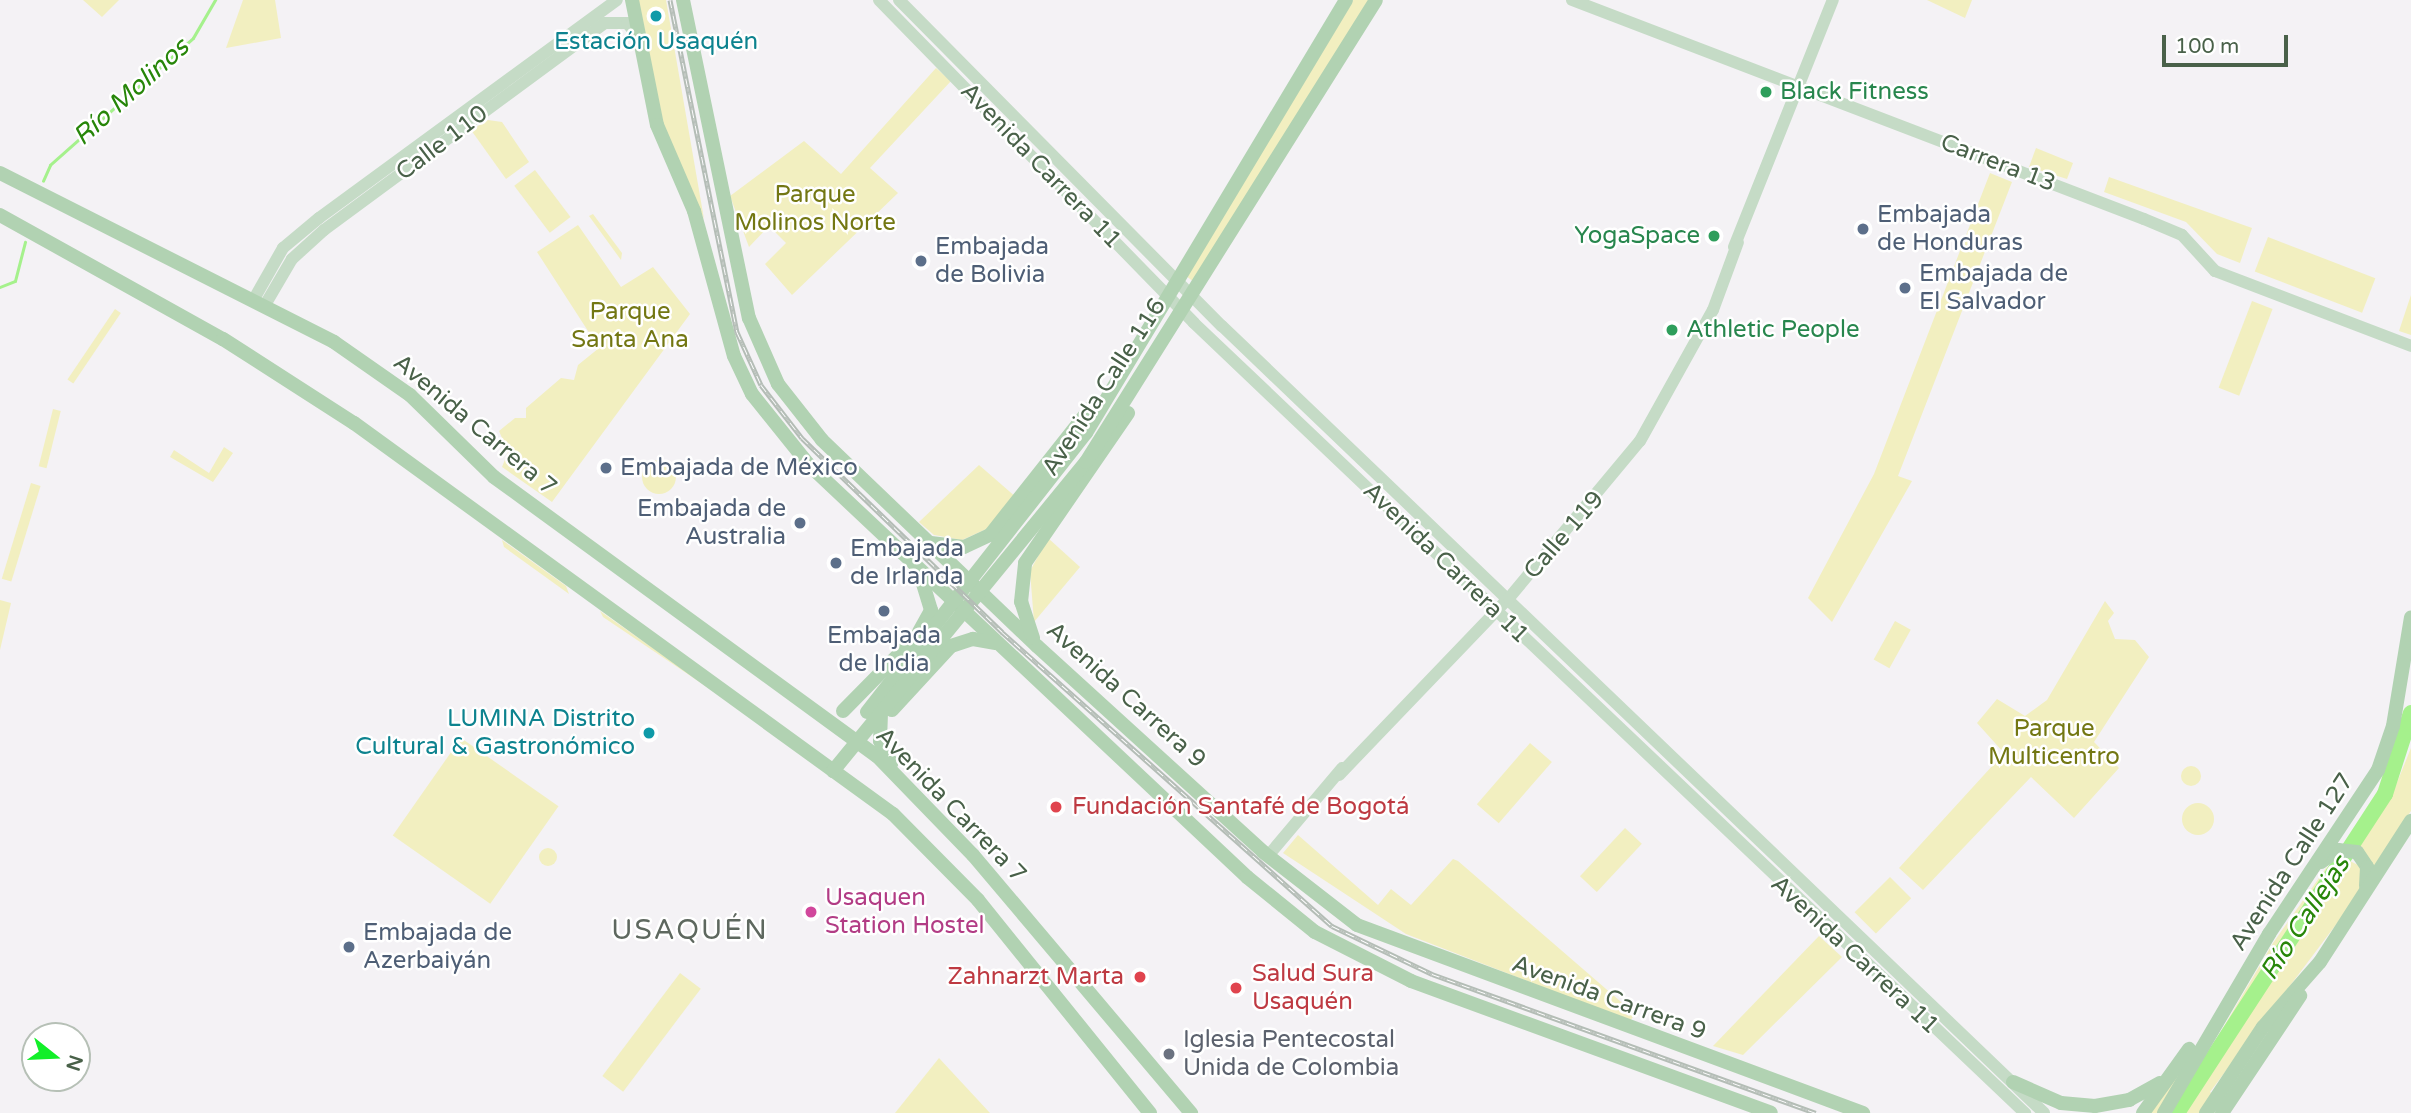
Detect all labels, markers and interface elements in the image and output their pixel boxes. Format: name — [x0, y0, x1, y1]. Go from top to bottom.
marker: Estación Usaquén — [648, 8, 664, 24]
scale bar — [2166, 21, 2292, 65]
place label: Estación Usaquén — [554, 28, 758, 56]
water label: Río Molinos — [67, 32, 195, 152]
text: 100 m — [2175, 34, 2239, 59]
street label: Avenida Carrera 11 — [954, 77, 1128, 255]
place label: Black Fitness — [1780, 78, 1929, 106]
marker: Black Fitness — [1758, 84, 1774, 100]
street label: Calle 110 — [391, 99, 493, 187]
street label: Carrera 13 — [1936, 128, 2060, 198]
park label: Parque Molinos Norte — [734, 181, 896, 237]
place label: Embajada de Honduras — [1877, 201, 2023, 257]
marker: Embajada de Honduras — [1855, 221, 1871, 237]
place label: YogaSpace — [1574, 222, 1700, 250]
marker: YogaSpace — [1706, 228, 1722, 244]
place label: Embajada de Bolivia — [935, 233, 1049, 289]
marker: Embajada de Bolivia — [913, 253, 929, 269]
place label: Embajada de El Salvador — [1919, 260, 2068, 316]
marker: Embajada de El Salvador — [1897, 280, 1913, 296]
street label: Avenida Calle 116 — [1036, 293, 1172, 481]
park label: Parque Santa Ana — [571, 298, 689, 354]
place label: Athletic People — [1686, 316, 1860, 344]
marker: Athletic People — [1664, 322, 1680, 338]
street label: Avenida Carrera 7 — [387, 348, 563, 502]
place label: Embajada de México — [620, 454, 858, 482]
marker: Embajada de México — [598, 460, 614, 476]
street label: Avenida Carrera 11 — [1357, 476, 1535, 650]
street label: Calle 119 — [1518, 485, 1610, 585]
place label: Embajada de Australia — [637, 495, 786, 551]
marker: Embajada de Australia — [792, 515, 808, 531]
place label: Embajada de Irlanda — [850, 535, 964, 591]
marker: Embajada de Irlanda — [828, 555, 844, 571]
marker: Embajada de India — [876, 603, 892, 619]
street label: Avenida Carrera 9 — [1040, 616, 1212, 774]
place label: Embajada de India — [827, 622, 941, 678]
place label: LUMINA Distrito Cultural & Gastronómico — [355, 705, 635, 761]
park label: Parque Multicentro — [1988, 715, 2120, 771]
street label: Avenida Carrera 7 — [870, 721, 1032, 889]
marker: LUMINA Distrito Cultural & Gastronómico — [641, 725, 657, 741]
street label: Avenida Calle 127 — [2224, 768, 2360, 956]
place label: Fundación Santafé de Bogotá — [1072, 793, 1409, 821]
marker: Fundación Santafé de Bogotá — [1046, 797, 1066, 817]
water label: Río Callejas — [2253, 850, 2357, 986]
street label: Avenida Carrera 11 — [1765, 870, 1945, 1040]
place label: Usaquen Station Hostel — [825, 884, 985, 940]
marker: Usaquen Station Hostel — [803, 904, 819, 920]
district label: USAQUÉN — [612, 913, 768, 947]
place label: Embajada de Azerbaiyán — [363, 919, 512, 975]
marker: Embajada de Azerbaiyán — [341, 939, 357, 955]
street label: Avenida Carrera 9 — [1508, 950, 1710, 1046]
place label: Salud Sura Usaquén — [1252, 960, 1374, 1016]
place label: Zahnarzt Marta — [947, 963, 1124, 991]
marker: Zahnarzt Marta — [1130, 967, 1150, 987]
marker: Salud Sura Usaquén — [1226, 978, 1246, 998]
north arrow — [21, 1022, 91, 1092]
place label: Iglesia Pentecostal Unida de Colombia — [1183, 1026, 1399, 1082]
marker: Iglesia Pentecostal Unida de Colombia — [1161, 1046, 1177, 1062]
text: N — [61, 1052, 87, 1074]

